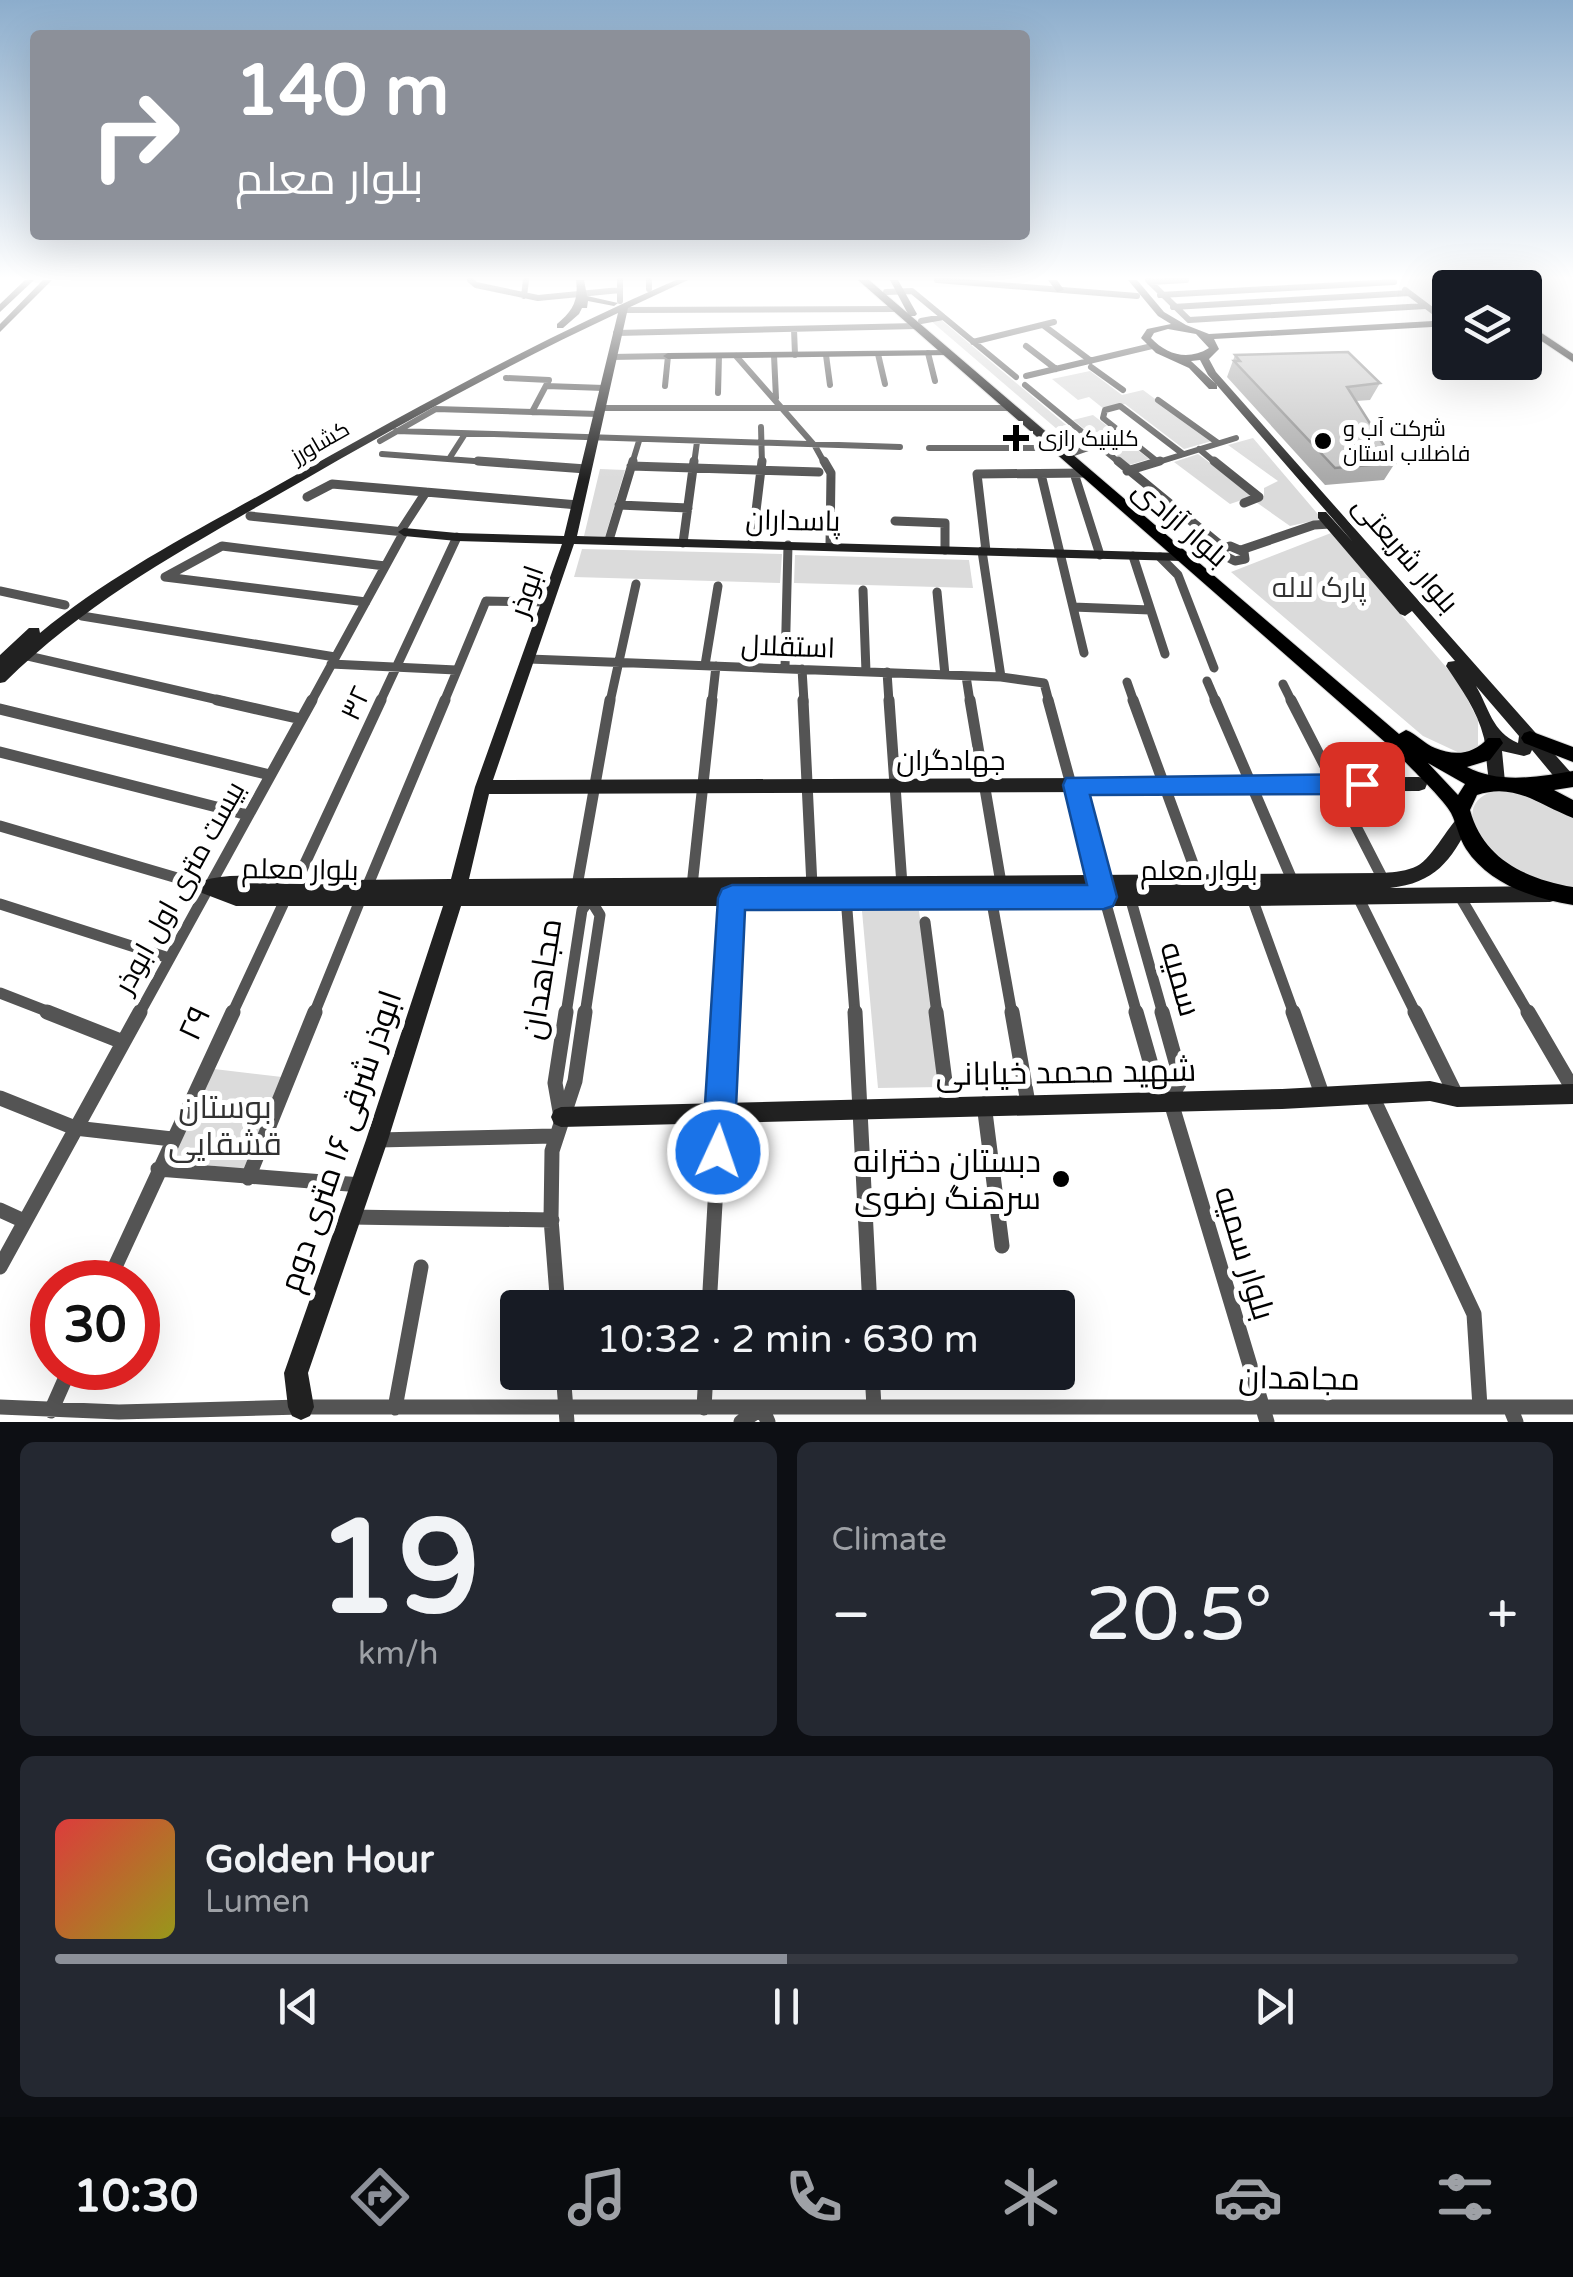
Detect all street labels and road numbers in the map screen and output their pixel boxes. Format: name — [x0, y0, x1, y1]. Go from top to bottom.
street label: کشاورز — [285, 416, 354, 471]
street label: بلوار آزادی — [1126, 473, 1235, 574]
street label: بلوار شریعتی — [1345, 489, 1465, 620]
street label: پاسداران — [745, 503, 841, 540]
street label: ابوذر — [502, 561, 551, 623]
street label: استقلال — [740, 628, 836, 666]
street label: ۳۲ — [333, 681, 378, 726]
street label: جهادگران — [896, 744, 1006, 778]
street label: بیست متری اول ابوذر — [106, 775, 252, 1001]
street label: بلوار معلم — [241, 852, 359, 890]
street label: بلوار معلم — [1140, 854, 1258, 890]
street label: مجاهدان — [514, 916, 570, 1042]
street label: سمیه — [1151, 938, 1209, 1021]
street label: ابوذر شرقی ۱۶ متری دوم — [272, 986, 412, 1298]
street label: ۲۹ — [171, 1000, 219, 1047]
street label: شهید محمد خیابانی — [935, 1052, 1197, 1094]
street label: بلوار سمیه — [1206, 1182, 1282, 1325]
street label: مجاهدان — [1238, 1359, 1360, 1399]

